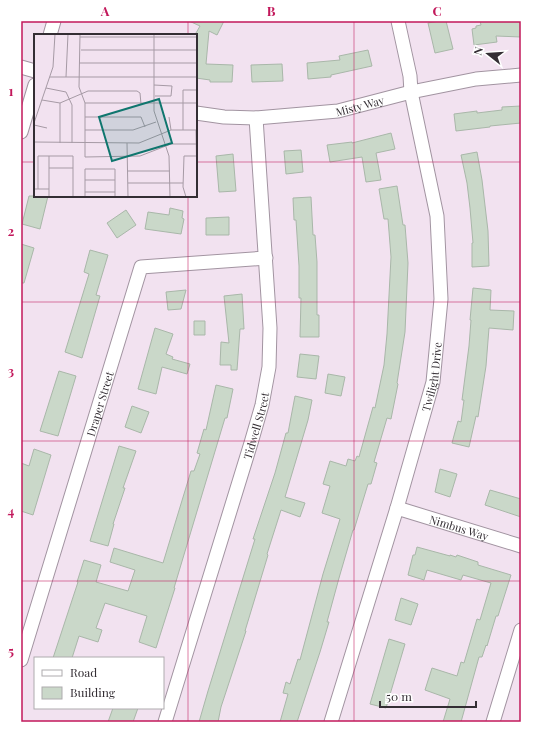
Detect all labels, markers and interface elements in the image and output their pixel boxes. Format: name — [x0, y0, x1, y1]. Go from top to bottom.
text: A — [100, 2, 110, 19]
text: B — [267, 2, 276, 19]
text: C — [432, 2, 442, 19]
inset map — [34, 34, 197, 197]
north arrow — [468, 34, 508, 74]
text: N — [470, 45, 486, 57]
text: 1 — [9, 82, 14, 99]
street label: Misty Way — [334, 92, 386, 119]
text: 2 — [8, 222, 15, 239]
street label: Twilight Drive — [417, 341, 444, 413]
text: 3 — [8, 362, 14, 379]
street label: Draper Street — [82, 369, 116, 438]
street label: Tidwell Street — [239, 391, 272, 461]
text: 4 — [8, 502, 15, 519]
street label: Nimbus Way — [428, 511, 491, 543]
text: 5 — [8, 642, 14, 659]
legend — [34, 657, 164, 709]
text: Road — [70, 664, 97, 680]
scale bar — [380, 683, 476, 709]
text: Building — [70, 684, 116, 700]
text: 50 m — [386, 688, 412, 704]

